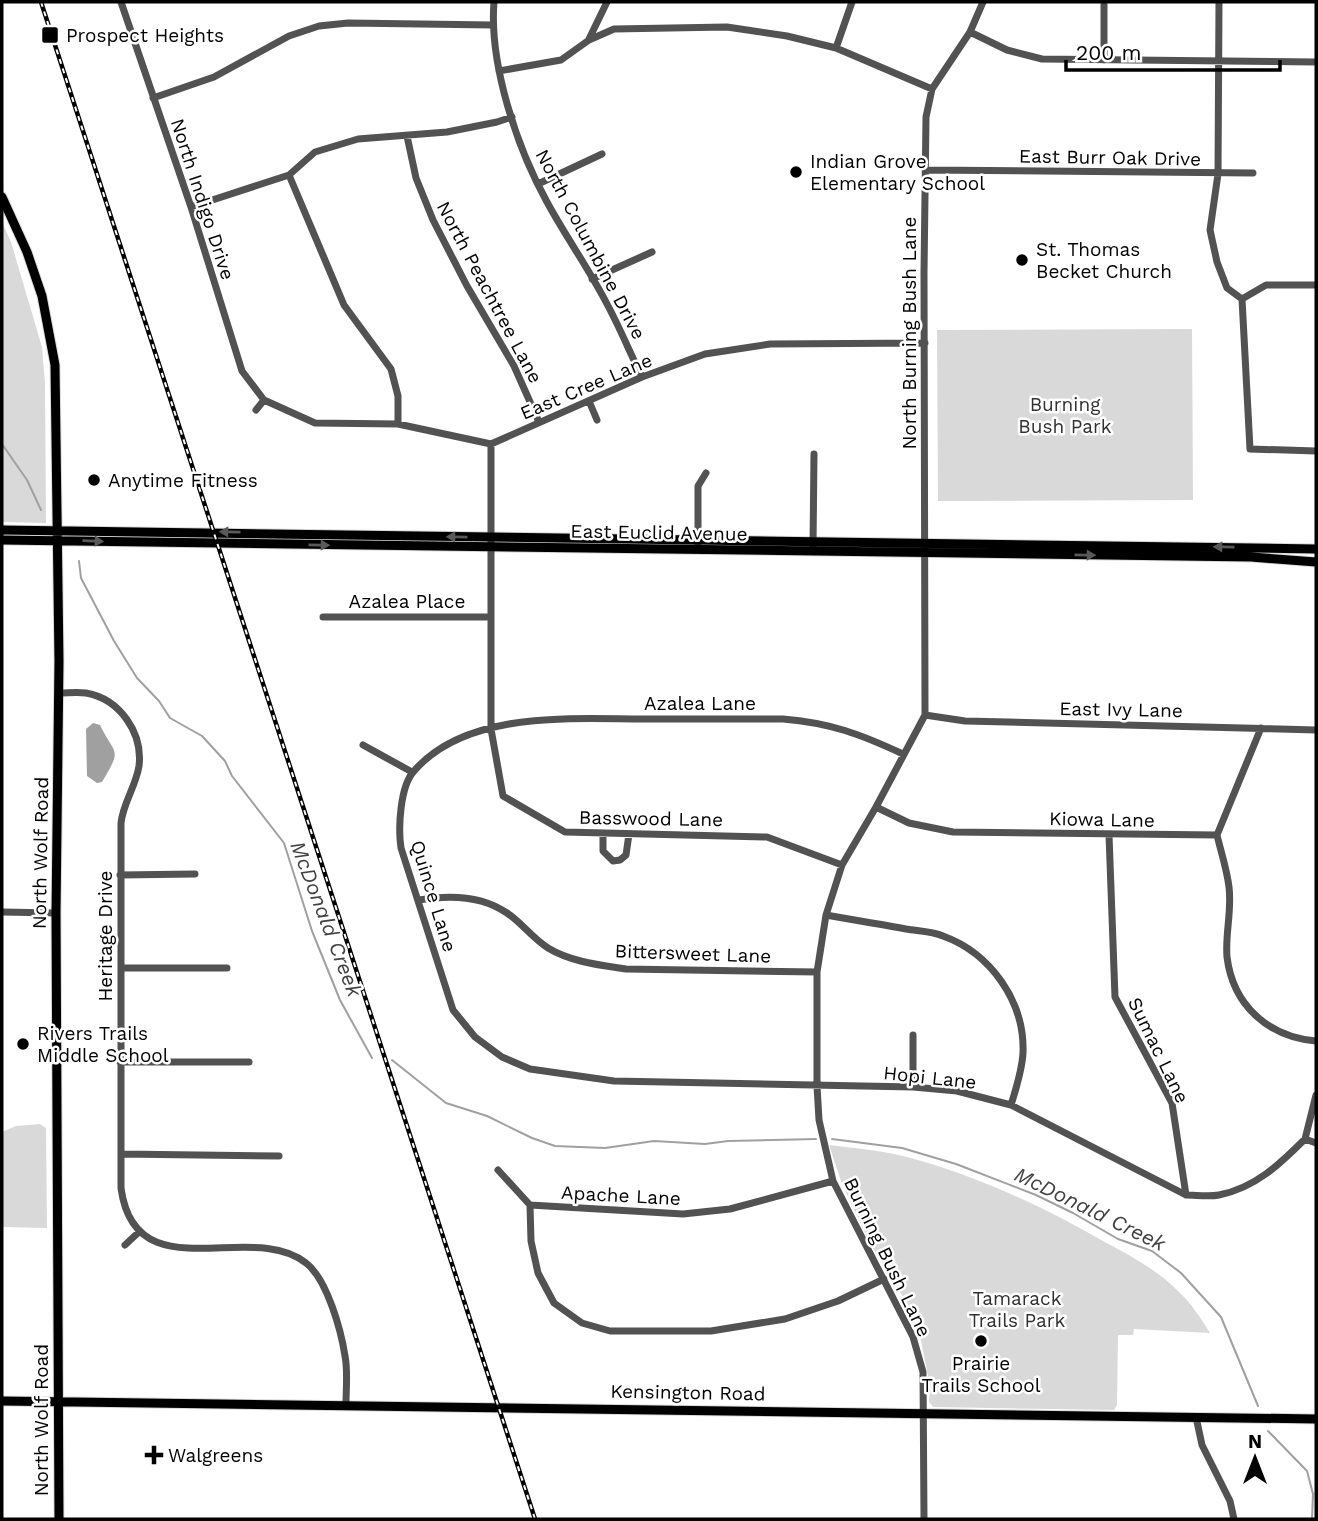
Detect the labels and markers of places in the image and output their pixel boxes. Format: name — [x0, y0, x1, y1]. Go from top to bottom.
place label: Prospect Heights — [66, 24, 224, 47]
marker: Prospect Heights — [40, 25, 60, 45]
place label: Indian Grove Elementary School — [810, 150, 985, 195]
marker: Indian Grove Elementary School — [788, 164, 804, 180]
place label: St. Thomas Becket Church — [1036, 238, 1172, 283]
marker: St. Thomas Becket Church — [1014, 252, 1030, 268]
place label: Anytime Fitness — [108, 469, 258, 492]
marker: Anytime Fitness — [86, 472, 102, 488]
place label: Rivers Trails Middle School — [37, 1022, 169, 1067]
marker: Rivers Trails Middle School — [15, 1036, 31, 1052]
marker: Prairie Trails School — [973, 1333, 989, 1349]
place label: Prairie Trails School — [922, 1352, 1041, 1397]
place label: Walgreens — [168, 1444, 263, 1467]
marker: Walgreens — [146, 1447, 162, 1463]

